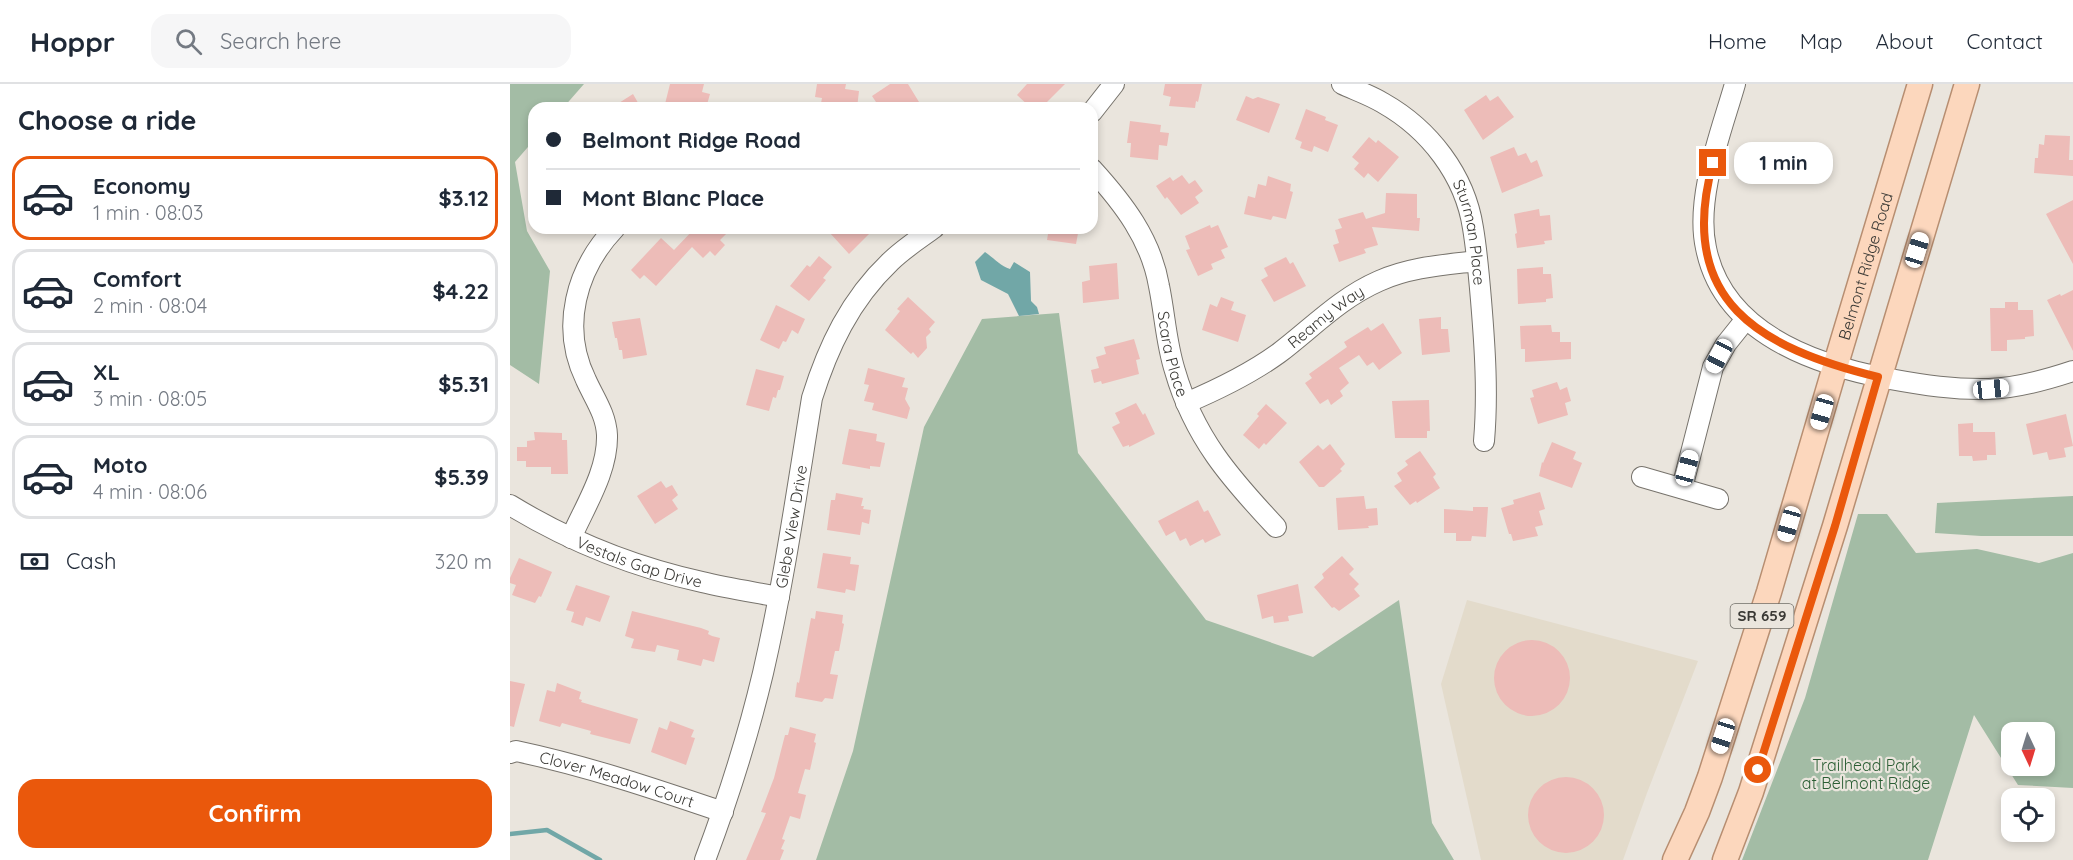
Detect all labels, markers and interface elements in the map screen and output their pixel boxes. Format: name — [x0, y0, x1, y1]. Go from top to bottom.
search box — [151, 14, 571, 68]
text: Hoppr — [30, 24, 115, 59]
icon: search — [172, 25, 205, 58]
text: Search here — [220, 27, 341, 55]
text: Home — [1708, 28, 1767, 54]
text: Map — [1800, 28, 1843, 54]
text: About — [1876, 28, 1934, 54]
text: Contact — [1967, 28, 2043, 54]
text: Choose a ride — [18, 103, 196, 137]
text: Belmont Ridge Road — [582, 126, 801, 154]
callout: 1 min — [1734, 142, 1833, 184]
route end — [1699, 149, 1726, 176]
text: 1 min — [1759, 150, 1808, 175]
icon: car — [21, 171, 75, 225]
text: Economy — [93, 172, 191, 200]
street label: Sturman Place — [1449, 176, 1490, 286]
text: $3.12 — [439, 184, 489, 212]
text: Mont Blanc Place — [582, 184, 764, 212]
street label: Belmont Ridge Road — [1834, 190, 1897, 342]
text: 1 min · 08:03 — [93, 200, 204, 225]
car — [1903, 230, 1931, 270]
icon: car — [21, 264, 75, 318]
text: Comfort — [93, 265, 182, 293]
text: $4.22 — [432, 277, 489, 305]
street label: Reamy Way — [1283, 281, 1367, 352]
text: 2 min · 08:04 — [93, 293, 207, 318]
street label: Scara Place — [1153, 310, 1193, 400]
car — [1703, 336, 1735, 376]
icon: car — [21, 357, 75, 411]
text: XL — [93, 358, 120, 386]
text: $5.31 — [438, 370, 489, 398]
car — [1972, 378, 2010, 400]
text: 3 min · 08:05 — [93, 386, 207, 411]
car — [1808, 392, 1836, 432]
car — [1674, 448, 1700, 488]
icon: car — [21, 450, 75, 504]
text: Moto — [93, 451, 147, 479]
text: $5.39 — [434, 463, 489, 491]
street label: Glebe View Drive — [771, 463, 811, 590]
text: 4 min · 08:06 — [93, 479, 207, 504]
car — [1775, 504, 1803, 544]
street label: Vestals Gap Drive — [573, 532, 704, 592]
icon: cash — [18, 545, 51, 578]
text: Cash — [66, 547, 117, 575]
text: 320 m — [435, 549, 492, 574]
road number: SR 659 — [1730, 604, 1794, 628]
car — [1709, 716, 1737, 756]
north arrow — [2001, 722, 2055, 776]
map controls — [2001, 722, 2055, 842]
street label: Clover Meadow Court — [538, 747, 697, 812]
park label: Trailhead Park at Belmont Ridge — [1802, 755, 1930, 793]
route start — [1744, 756, 1771, 783]
button: Confirm — [18, 779, 492, 848]
button: locate — [2001, 788, 2055, 842]

